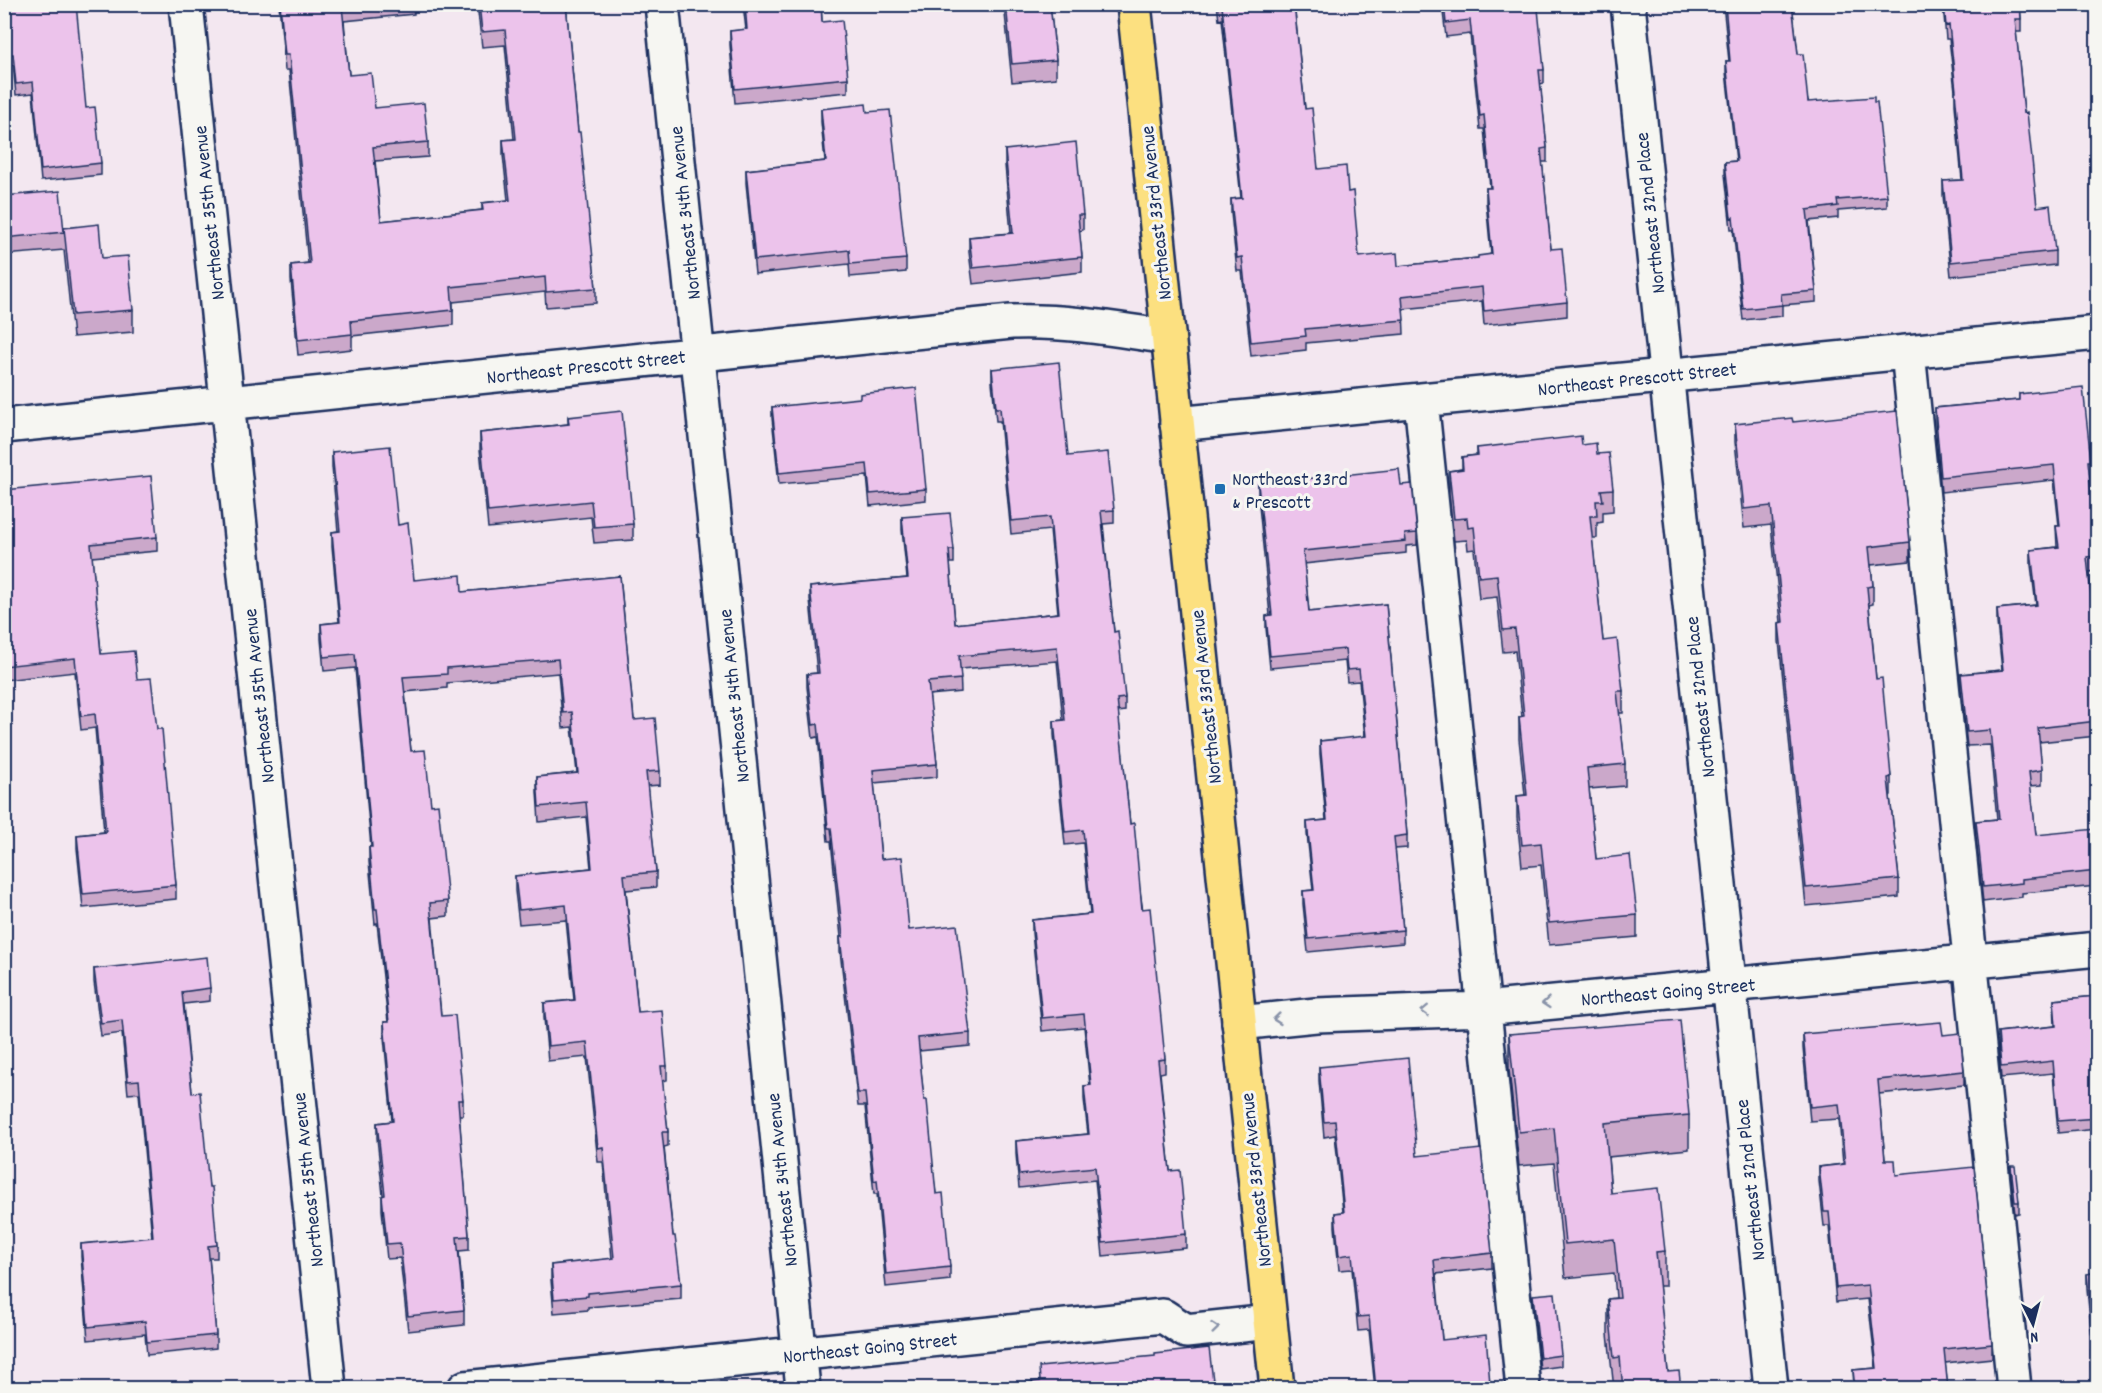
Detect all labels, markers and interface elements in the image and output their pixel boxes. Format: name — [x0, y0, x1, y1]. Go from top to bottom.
street label: Northeast 35th Avenue — [188, 124, 234, 301]
street label: Northeast 34th Avenue — [664, 124, 710, 301]
street label: Northeast 33rd Avenue — [1135, 124, 1181, 301]
street label: Northeast 32nd Place — [1630, 130, 1674, 295]
street label: Northeast Prescott Street — [485, 345, 687, 393]
street label: Northeast Prescott Street — [1536, 357, 1738, 405]
place label: Northeast 33rd & Prescott — [1232, 467, 1348, 518]
marker: Northeast 33rd & Prescott — [1213, 482, 1227, 496]
street label: Northeast 35th Avenue — [238, 607, 284, 784]
street label: Northeast 34th Avenue — [713, 607, 759, 784]
street label: Northeast 33rd Avenue — [1185, 608, 1231, 785]
street label: Northeast 32nd Place — [1680, 614, 1724, 779]
street label: Northeast Going Street — [1580, 972, 1757, 1016]
one-way arrow — [1541, 996, 1550, 1009]
one-way arrow — [1421, 1005, 1430, 1017]
one-way arrow — [1273, 1012, 1282, 1025]
street label: Northeast 35th Avenue — [287, 1091, 333, 1268]
street label: Northeast 34th Avenue — [761, 1091, 807, 1268]
street label: Northeast 33rd Avenue — [1235, 1091, 1281, 1268]
street label: Northeast 32nd Place — [1730, 1097, 1774, 1262]
north arrow — [2003, 1294, 2063, 1354]
one-way arrow — [1210, 1322, 1219, 1335]
text: N — [2029, 1325, 2039, 1348]
street label: Northeast Going Street — [782, 1327, 959, 1373]

